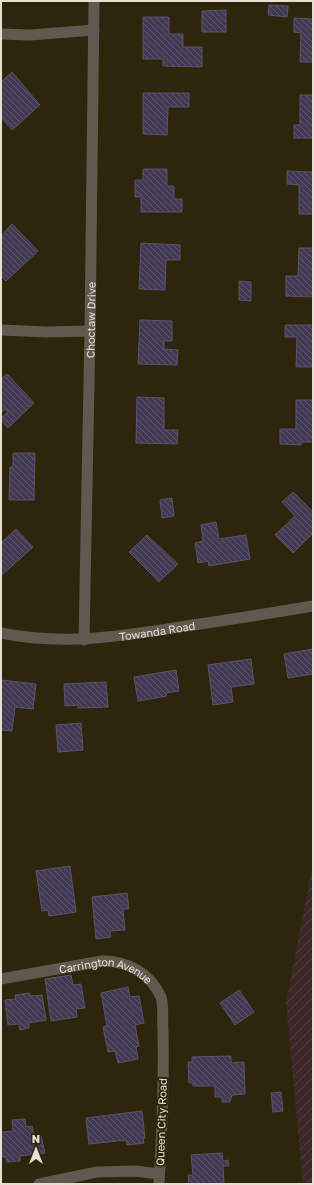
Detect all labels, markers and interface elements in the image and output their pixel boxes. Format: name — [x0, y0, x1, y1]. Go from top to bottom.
street label: Choctaw Drive — [83, 282, 97, 358]
street label: Towanda Road — [118, 618, 196, 642]
street label: Carrington Avenue — [58, 954, 156, 986]
street label: Queen City Road — [153, 1078, 169, 1166]
north arrow — [16, 1129, 56, 1169]
text: N — [32, 1132, 40, 1145]

